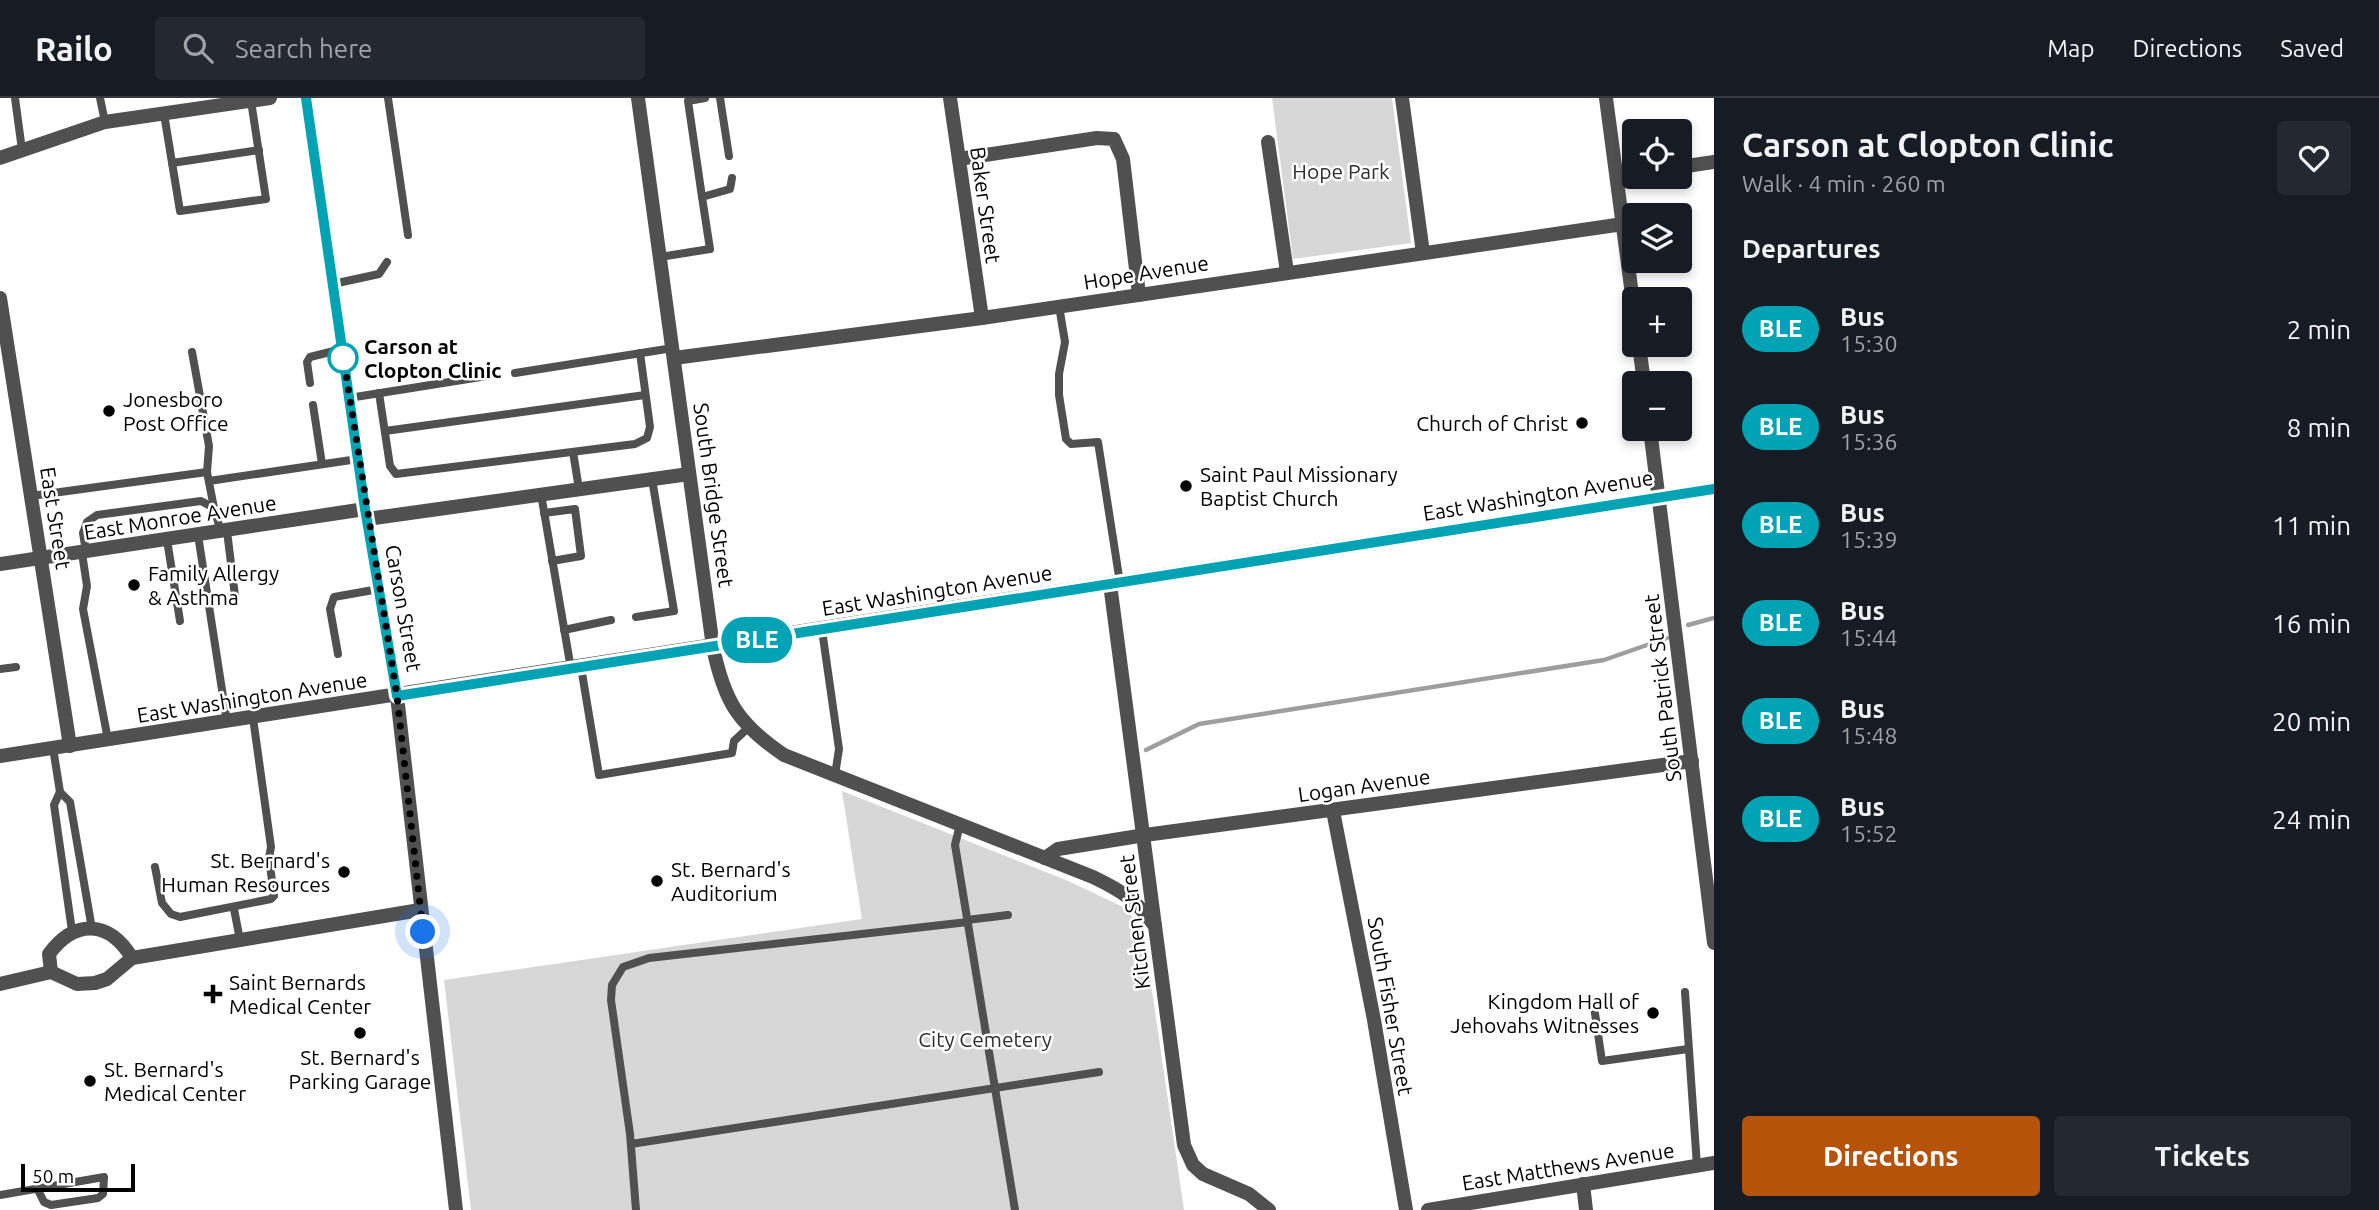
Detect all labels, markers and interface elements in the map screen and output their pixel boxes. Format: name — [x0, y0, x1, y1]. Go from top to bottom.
search box — [155, 17, 645, 80]
icon: search — [179, 29, 217, 67]
text: Railo — [35, 30, 113, 67]
text: Search here — [235, 34, 372, 63]
text: Map — [2047, 35, 2094, 62]
text: Directions — [2132, 35, 2242, 62]
text: Saved — [2280, 35, 2344, 62]
map controls — [1622, 119, 1692, 441]
button: locate — [1622, 119, 1692, 189]
button: heart — [2277, 121, 2351, 195]
text: Carson at Clopton Clinic — [1742, 126, 2114, 163]
street label: Baker Street — [966, 145, 1006, 265]
park label: Hope Park — [1292, 159, 1390, 183]
text: Walk · 4 min · 260 m — [1742, 171, 1946, 196]
button: layers — [1622, 203, 1692, 273]
text: Departures — [1742, 234, 1880, 263]
street label: Hope Avenue — [1082, 250, 1210, 294]
button: + — [1622, 287, 1692, 357]
text: Bus — [1840, 302, 1885, 331]
text: BLE — [1759, 315, 1802, 342]
text: 2 min — [2287, 315, 2351, 344]
text: 15:30 — [1840, 331, 1898, 356]
place label: Carson at Clopton Clinic — [364, 334, 502, 382]
marker: Carson at Clopton Clinic — [328, 343, 358, 373]
button: − — [1622, 371, 1692, 441]
place label: Jonesboro Post Office — [123, 387, 228, 435]
text: Bus — [1840, 400, 1885, 429]
street label: South Bridge Street — [689, 401, 739, 589]
marker: Jonesboro Post Office — [101, 403, 117, 419]
place label: Church of Christ — [1416, 411, 1568, 435]
text: BLE — [1759, 413, 1802, 440]
text: 8 min — [2287, 413, 2351, 442]
marker: Church of Christ — [1574, 415, 1590, 431]
text: 15:36 — [1840, 429, 1898, 454]
place label: Saint Paul Missionary Baptist Church — [1200, 462, 1398, 510]
street label: East Street — [36, 465, 76, 571]
street label: East Washington Avenue — [1421, 465, 1655, 525]
marker: Saint Paul Missionary Baptist Church — [1178, 478, 1194, 494]
street label: East Monroe Avenue — [82, 490, 278, 544]
text: Bus — [1840, 498, 1885, 527]
text: BLE — [1759, 511, 1802, 538]
text: 11 min — [2272, 511, 2351, 540]
text: 15:39 — [1840, 527, 1898, 552]
street label: Carson Street — [381, 543, 427, 673]
street label: East Washington Avenue — [820, 560, 1054, 620]
place label: Family Allergy & Asthma — [148, 561, 279, 609]
marker: Family Allergy & Asthma — [126, 577, 142, 593]
street label: South Patrick Street — [1639, 593, 1685, 783]
text: Bus — [1840, 596, 1885, 625]
text: BLE — [1759, 609, 1802, 636]
text: 16 min — [2272, 609, 2351, 638]
line badge: BLE — [717, 617, 797, 663]
text: 15:44 — [1840, 625, 1898, 650]
text: BLE — [735, 626, 779, 653]
street label: East Washington Avenue — [135, 667, 369, 727]
text: Bus — [1840, 694, 1885, 723]
text: BLE — [1759, 707, 1802, 734]
text: 20 min — [2272, 707, 2351, 736]
text: 15:48 — [1840, 723, 1898, 748]
street label: Logan Avenue — [1296, 764, 1432, 806]
text: Bus — [1840, 792, 1885, 821]
text: BLE — [1759, 805, 1802, 832]
text: 24 min — [2272, 805, 2351, 834]
text: 15:52 — [1840, 821, 1898, 846]
place label: St. Bernard's Human Resources — [161, 848, 330, 896]
street label: Kitchen Street — [1114, 853, 1154, 991]
place label: St. Bernard's Auditorium — [671, 857, 791, 905]
marker: St. Bernard's Human Resources — [336, 864, 352, 880]
marker: St. Bernard's Auditorium — [649, 873, 665, 889]
your location — [405, 914, 440, 949]
street label: South Fisher Street — [1364, 915, 1418, 1097]
place label: Saint Bernards Medical Center — [229, 970, 371, 1018]
marker: Saint Bernards Medical Center — [203, 984, 223, 1004]
place label: Kingdom Hall of Jehovahs Witnesses — [1450, 989, 1640, 1037]
marker: Kingdom Hall of Jehovahs Witnesses — [1645, 1005, 1661, 1021]
marker: St. Bernard's Parking Garage — [352, 1025, 368, 1041]
park label: City Cemetery — [918, 1027, 1052, 1051]
place label: St. Bernard's Parking Garage — [289, 1045, 431, 1093]
place label: St. Bernard's Medical Center — [104, 1057, 246, 1105]
marker: St. Bernard's Medical Center — [82, 1073, 98, 1089]
button: Directions — [1742, 1116, 2040, 1196]
button: Tickets — [2054, 1116, 2351, 1196]
street label: East Matthews Avenue — [1460, 1137, 1676, 1195]
scale bar — [21, 1161, 135, 1193]
text: 50 m — [32, 1165, 74, 1187]

